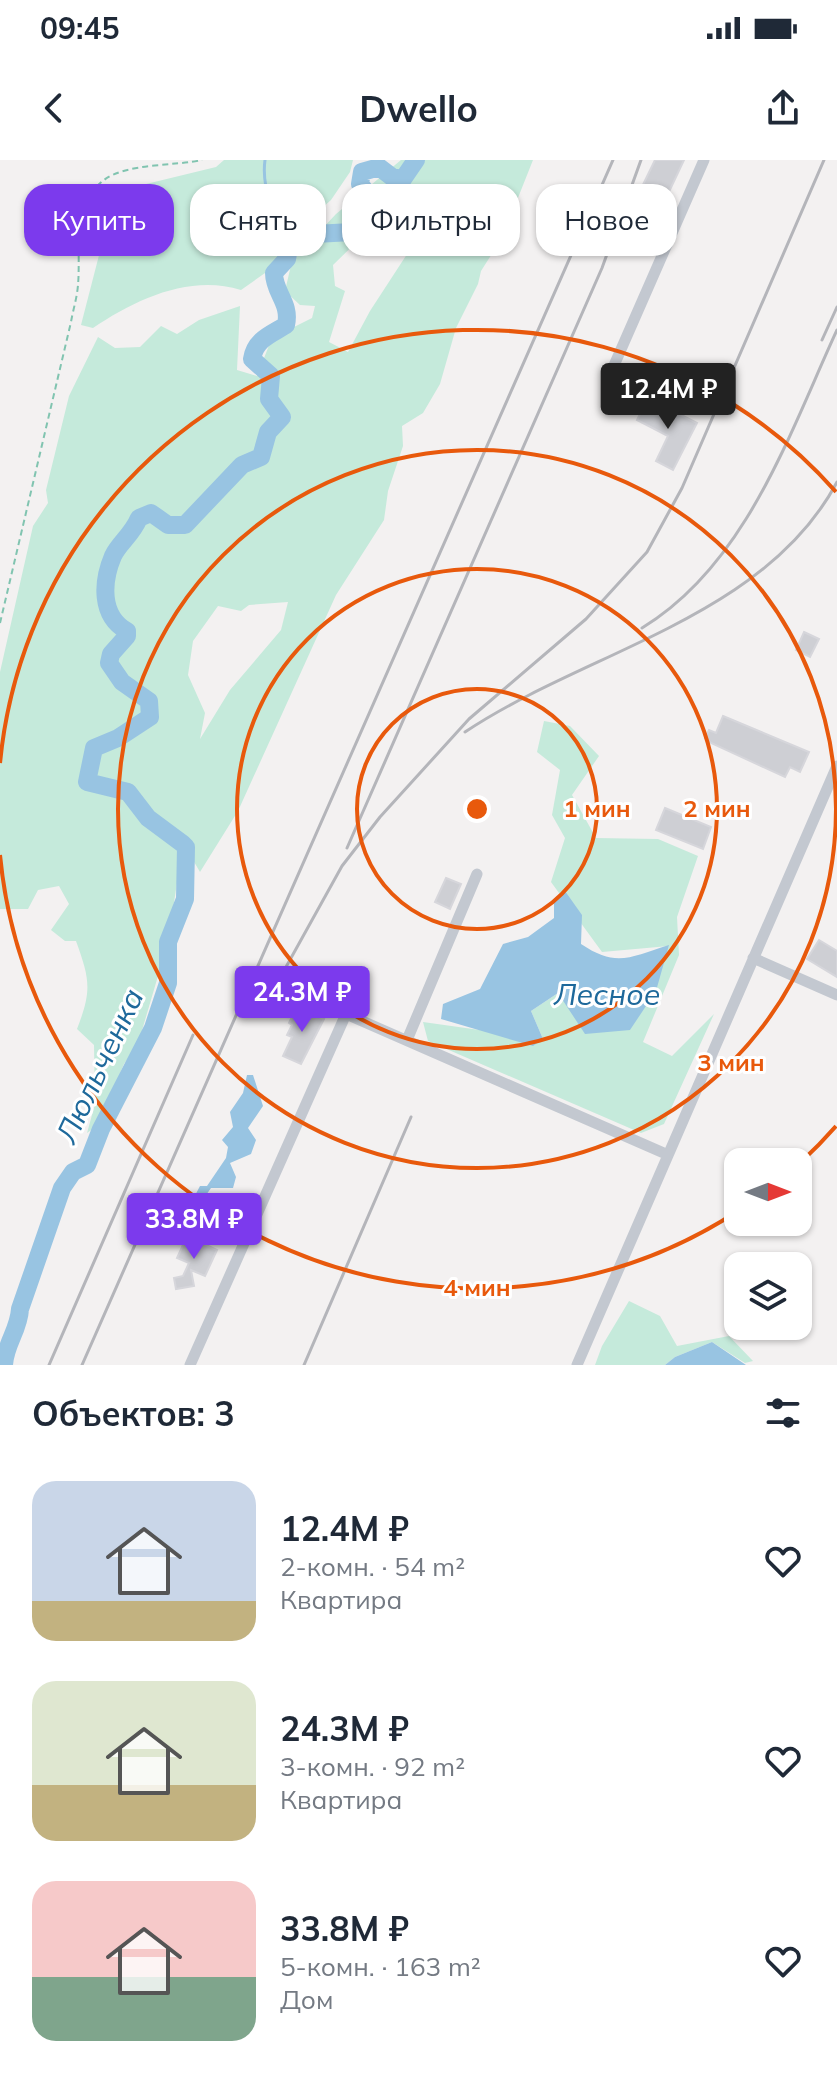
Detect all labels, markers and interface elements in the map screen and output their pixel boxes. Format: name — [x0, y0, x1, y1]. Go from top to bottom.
text: 09:45 — [40, 9, 119, 47]
icon: back — [32, 86, 76, 130]
text: Dwello — [359, 86, 478, 131]
icon: share — [761, 86, 805, 130]
chip: Купить — [24, 184, 174, 256]
chip: Снять — [190, 184, 326, 256]
chip: Фильтры — [342, 184, 520, 256]
chip: Новое — [536, 184, 677, 256]
pin: 12.4M ₽ — [594, 363, 742, 431]
text: 12.4M ₽ — [619, 372, 717, 405]
text: 1 мин — [563, 793, 631, 823]
text: 2 мин — [683, 793, 751, 823]
centre of rings — [463, 795, 491, 823]
pin: 24.3M ₽ — [228, 966, 376, 1034]
text: 24.3M ₽ — [253, 975, 351, 1008]
water label: Лесное — [553, 975, 660, 1013]
water label: Люльченка — [46, 982, 151, 1150]
text: 3 мин — [697, 1047, 765, 1077]
north arrow — [724, 1148, 812, 1236]
map controls — [724, 1148, 812, 1340]
pin: 33.8M ₽ — [120, 1193, 268, 1261]
text: 33.8M ₽ — [145, 1202, 243, 1235]
button: layers — [724, 1252, 812, 1340]
text: 4 мин — [443, 1272, 511, 1302]
icon: filters — [761, 1391, 805, 1435]
text: Объектов: 3 — [32, 1392, 235, 1435]
text: 12.4M ₽ — [280, 1507, 409, 1550]
icon: home — [96, 1513, 192, 1609]
icon: heart — [761, 1539, 805, 1583]
text: 2-комн. · 54 m² — [280, 1550, 465, 1583]
text: Квартира — [280, 1583, 402, 1616]
text: 24.3M ₽ — [280, 1707, 409, 1750]
icon: home — [96, 1713, 192, 1809]
icon: heart — [761, 1739, 805, 1783]
text: 3-комн. · 92 m² — [280, 1750, 465, 1783]
text: Квартира — [280, 1783, 402, 1816]
text: 33.8M ₽ — [280, 1907, 409, 1950]
icon: home — [96, 1913, 192, 2009]
icon: heart — [761, 1939, 805, 1983]
text: 5-комн. · 163 m² — [280, 1950, 481, 1983]
text: Дом — [280, 1983, 333, 2016]

